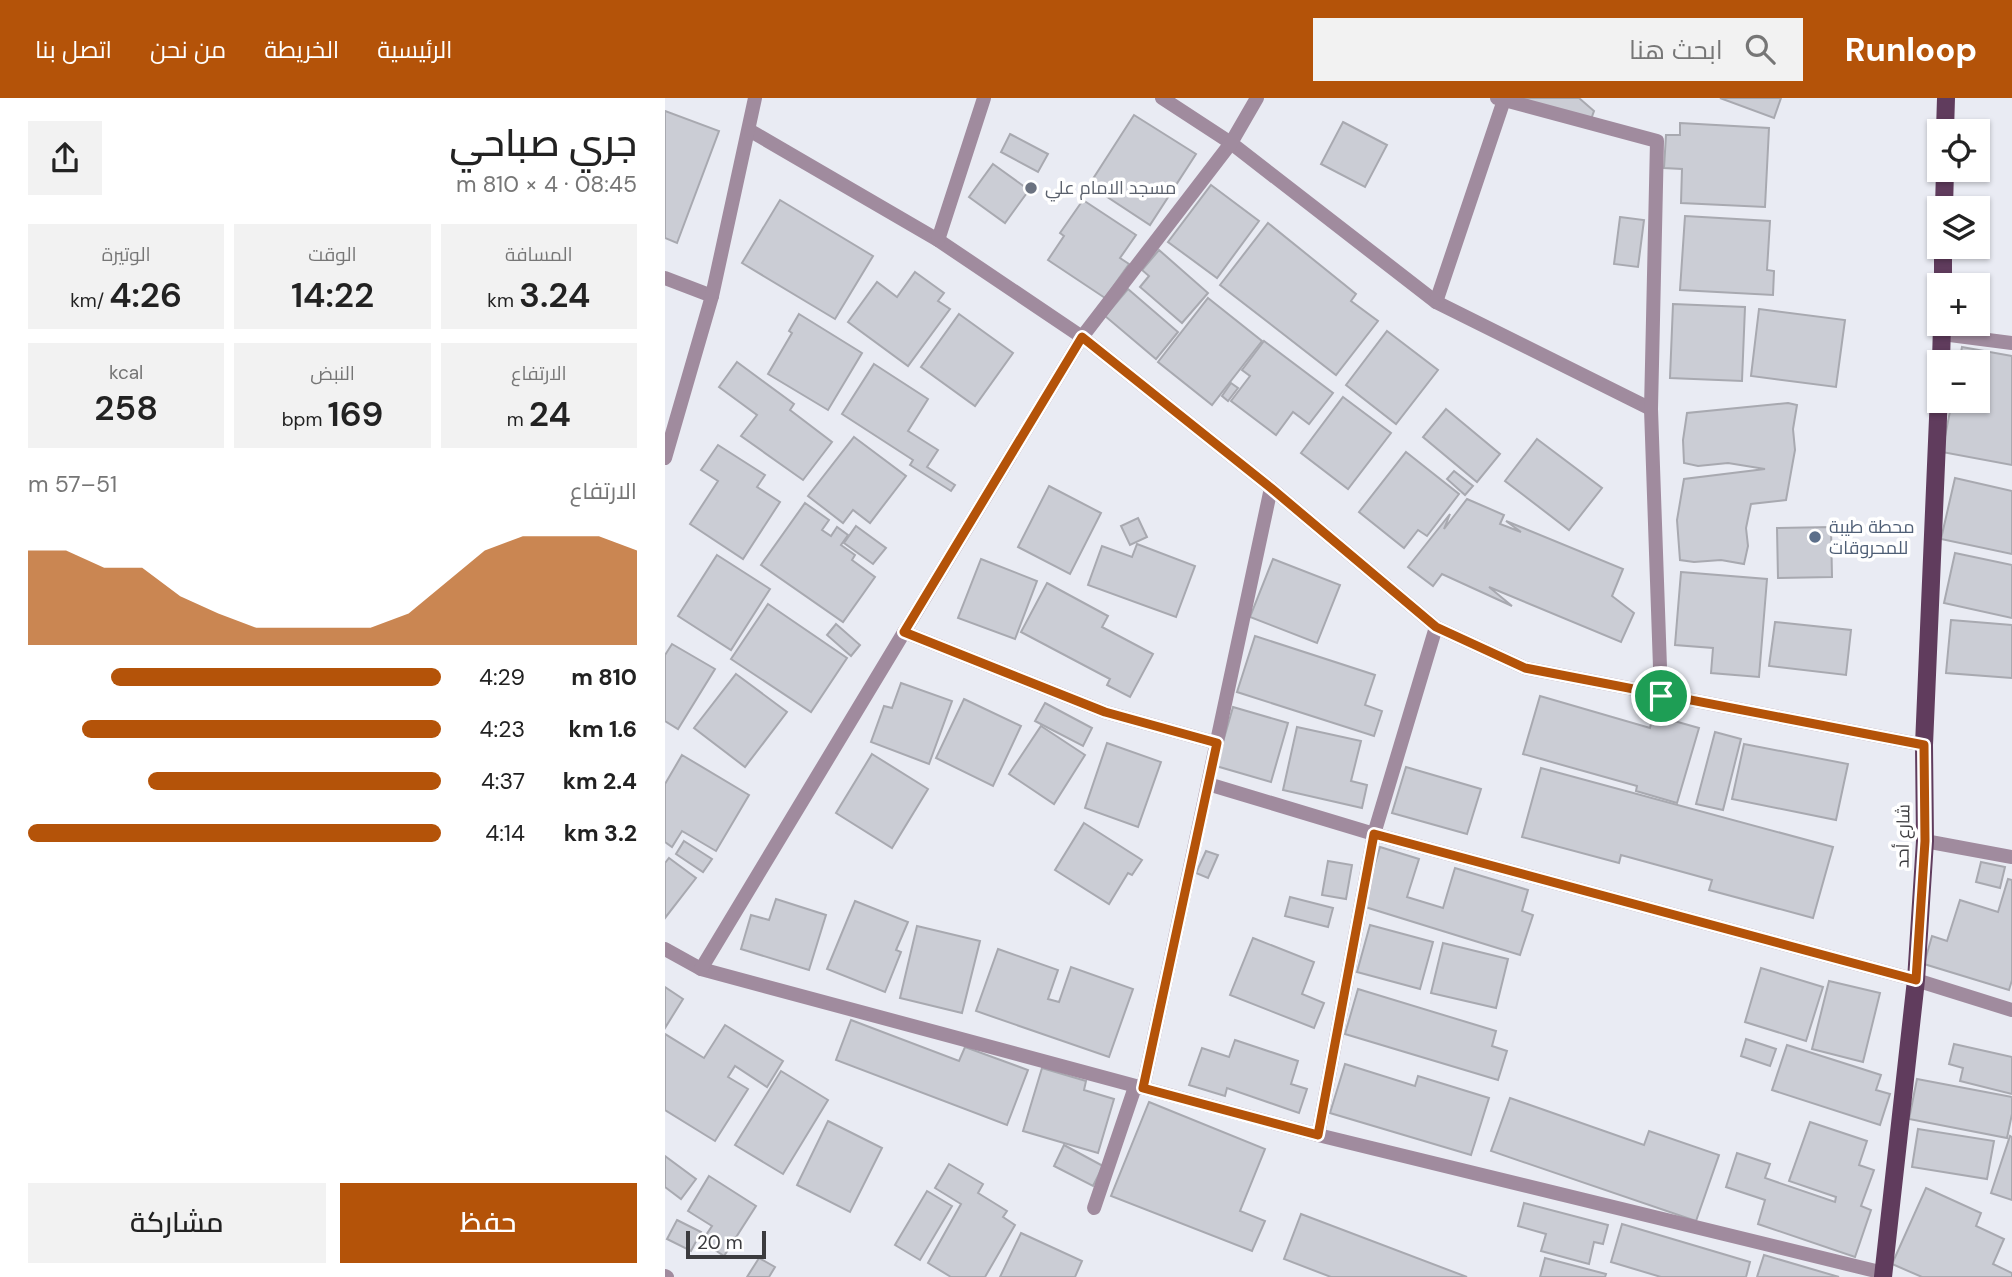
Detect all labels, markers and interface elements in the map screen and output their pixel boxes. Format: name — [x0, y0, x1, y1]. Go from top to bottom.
search box — [1313, 18, 1803, 81]
text: Runloop — [1845, 28, 1977, 71]
icon: search — [1741, 30, 1779, 68]
text: ابحث هنا — [1629, 33, 1723, 67]
text: اتصل بنا — [35, 34, 112, 65]
text: من نحن — [150, 34, 226, 65]
text: الخريطة — [264, 34, 339, 65]
text: الرئيسية — [377, 34, 452, 65]
text: جري صباحي — [450, 118, 637, 168]
map controls — [1927, 119, 1990, 413]
button: locate — [1927, 119, 1990, 182]
button: share — [28, 121, 102, 195]
text: 08:45 · 4 × 810 m — [456, 169, 637, 199]
place label: مسجد الامام علي — [1045, 176, 1176, 202]
marker: مسجد الامام علي — [1023, 180, 1039, 196]
button: layers — [1927, 196, 1990, 259]
text: الوتيرة — [102, 242, 151, 267]
text: الوقت — [308, 242, 357, 267]
text: المسافة — [505, 242, 573, 267]
text: 4:26 — [109, 272, 182, 318]
text: 14:22 — [291, 272, 374, 318]
text: 3.24 — [519, 272, 590, 318]
button: + — [1927, 273, 1990, 336]
text: /km — [70, 288, 109, 313]
text: km — [487, 288, 519, 313]
button: − — [1927, 350, 1990, 413]
text: kcal — [109, 360, 143, 385]
text: النبض — [310, 361, 355, 386]
text: الارتفاع — [511, 361, 567, 386]
text: 258 — [94, 385, 158, 431]
text: 169 — [328, 391, 383, 437]
text: 24 — [529, 391, 571, 437]
text: bpm — [282, 407, 328, 432]
text: m — [507, 407, 529, 432]
text: 51–57 m — [28, 469, 117, 499]
text: الارتفاع — [570, 476, 637, 506]
place label: محطة طيبة للمحروقات — [1829, 515, 1914, 560]
marker: محطة طيبة للمحروقات — [1807, 529, 1823, 545]
text: 4:29 — [479, 662, 525, 692]
text: 810 m — [571, 662, 637, 692]
pin — [1631, 666, 1691, 726]
icon: arrive — [1642, 677, 1680, 715]
text: 4:23 — [480, 714, 525, 744]
text: 1.6 km — [569, 714, 637, 744]
text: 4:37 — [481, 766, 525, 796]
text: 2.4 km — [563, 766, 637, 796]
street label: شارع أحد — [1890, 804, 1916, 868]
text: 4:14 — [485, 818, 525, 848]
text: 3.2 km — [564, 818, 637, 848]
button: مشاركة — [28, 1183, 326, 1263]
button: حفظ — [340, 1183, 637, 1263]
scale bar — [686, 1228, 767, 1260]
text: 20 m — [697, 1230, 743, 1255]

